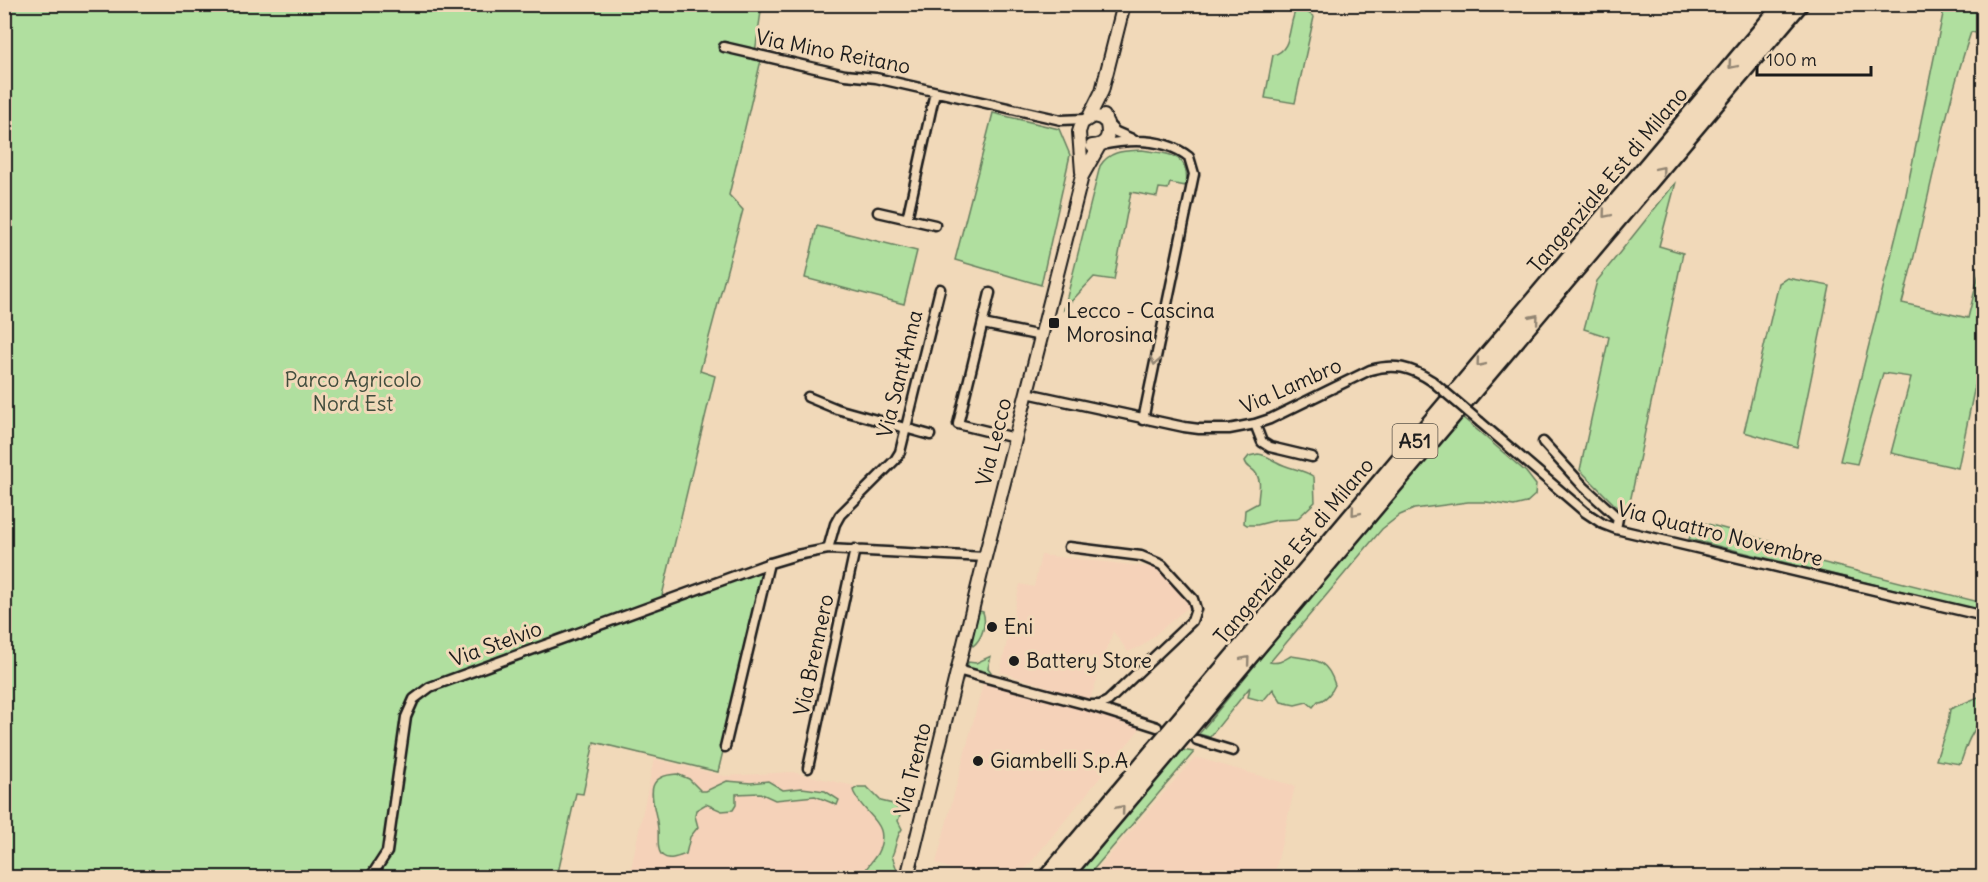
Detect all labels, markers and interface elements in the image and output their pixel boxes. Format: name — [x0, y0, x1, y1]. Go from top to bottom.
street label: Via Mino Reitano — [753, 23, 913, 80]
scale bar — [1757, 39, 1871, 77]
text: 100 m — [1766, 48, 1817, 71]
one-way arrow — [1728, 58, 1739, 69]
street label: Tangenziale Est di Milano — [1522, 81, 1694, 278]
one-way arrow — [1653, 166, 1664, 177]
one-way arrow — [1602, 207, 1613, 218]
place label: Lecco - Cascina Morosina — [1066, 297, 1215, 348]
street label: Via Sant'Anna — [871, 307, 928, 440]
one-way arrow — [1527, 314, 1538, 325]
marker: Lecco - Cascina Morosina — [1047, 316, 1061, 330]
street label: Via Lambro — [1236, 351, 1346, 420]
one-way arrow — [1149, 356, 1162, 366]
one-way arrow — [1477, 356, 1488, 367]
park label: Parco Agricolo Nord Est — [284, 366, 422, 417]
street label: Via Lecco — [970, 395, 1017, 489]
road number: A51 — [1392, 424, 1438, 458]
street label: Tangenziale Est di Milano — [1208, 452, 1380, 649]
street label: Via Quattro Novembre — [1614, 495, 1826, 572]
one-way arrow — [1351, 505, 1362, 516]
street label: Via Brennero — [787, 592, 840, 718]
place label: Eni — [1004, 613, 1033, 640]
street label: Via Stelvio — [446, 614, 545, 673]
marker: Eni — [985, 620, 999, 634]
place label: Battery Store — [1026, 647, 1152, 674]
marker: Battery Store — [1007, 654, 1021, 668]
one-way arrow — [1239, 656, 1250, 667]
street label: Via Trento — [888, 720, 937, 818]
place label: Giambelli S.p.A — [990, 747, 1128, 774]
marker: Giambelli S.p.A — [971, 754, 985, 768]
one-way arrow — [1113, 805, 1124, 816]

